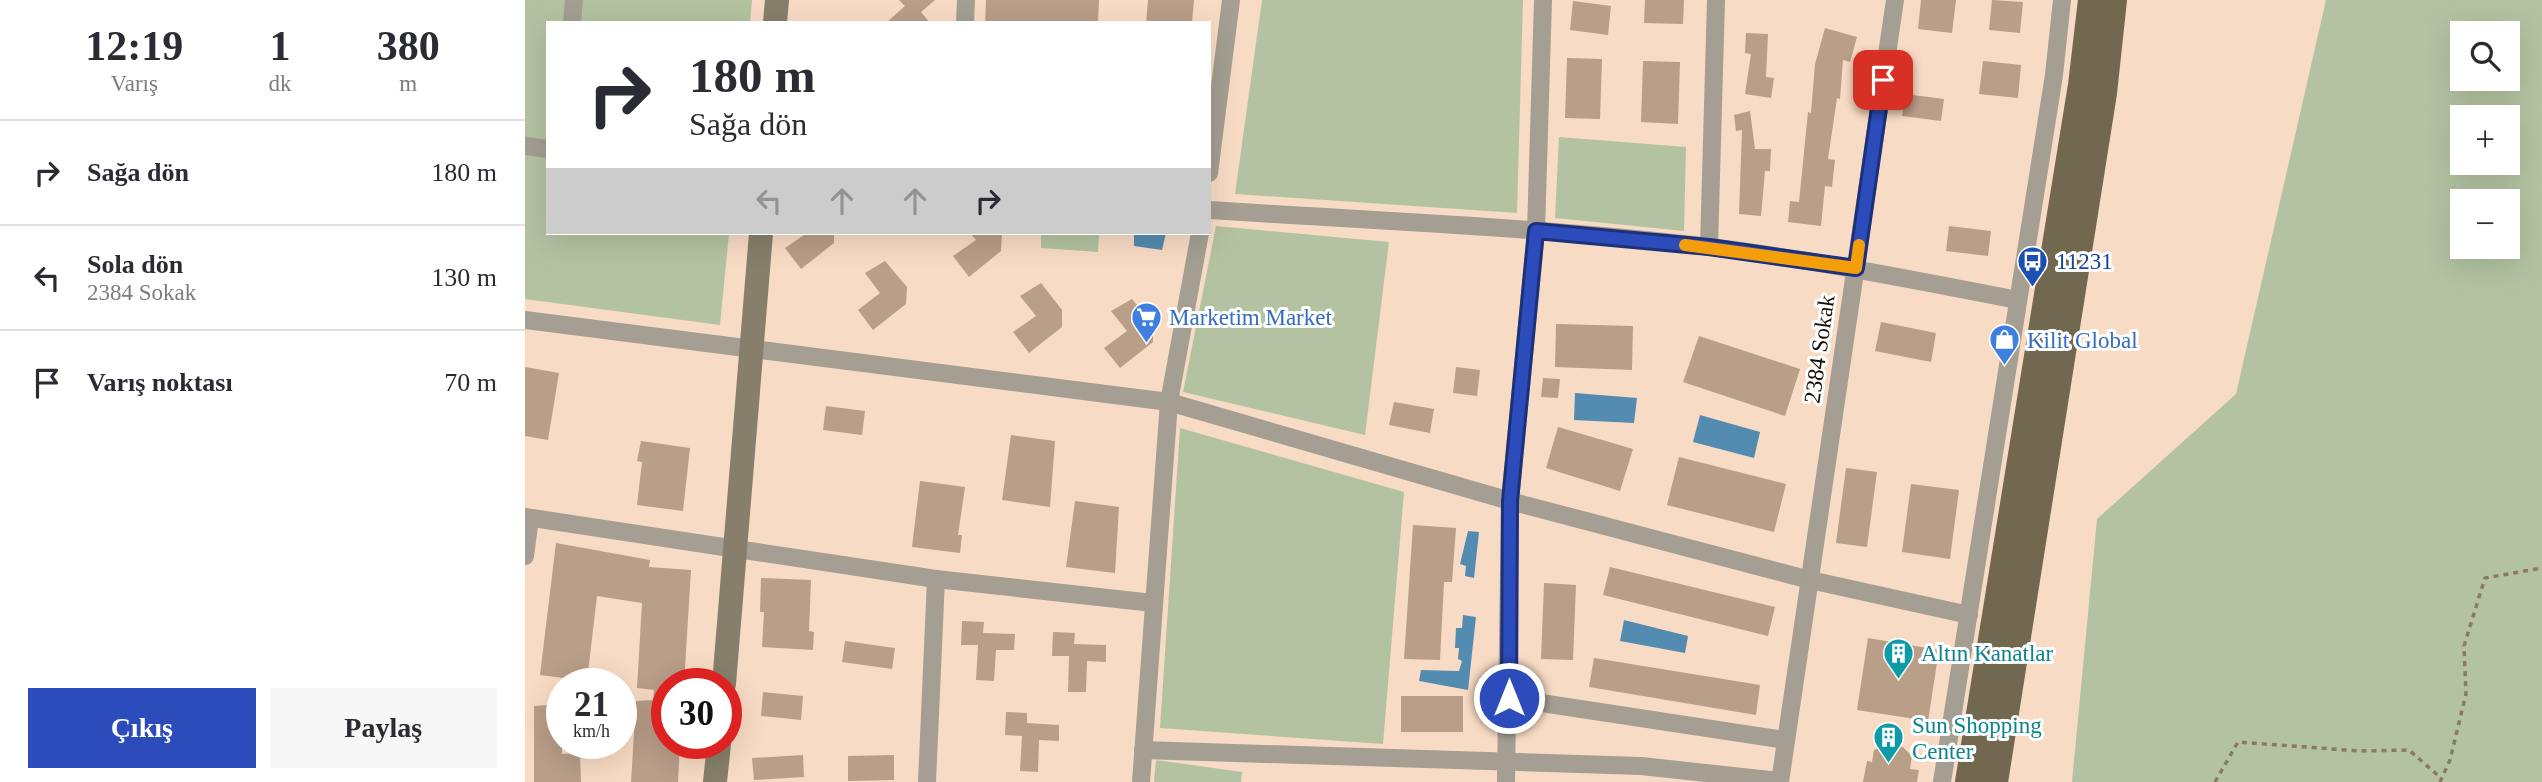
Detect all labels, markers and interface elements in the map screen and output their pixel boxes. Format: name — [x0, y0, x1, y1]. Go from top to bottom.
map controls — [2450, 21, 2520, 259]
button: search — [2450, 21, 2520, 91]
text: 12:19 — [85, 23, 183, 69]
text: 1 — [270, 23, 291, 69]
text: 380 — [377, 23, 440, 69]
text: 180 m — [689, 48, 816, 103]
icon: right — [574, 49, 665, 140]
pin — [1853, 50, 1913, 110]
icon: arrive — [1864, 61, 1902, 99]
text: Varış — [111, 71, 158, 96]
text: dk — [269, 71, 292, 96]
text: m — [399, 71, 417, 96]
button: + — [2450, 105, 2520, 175]
text: Sağa dön — [689, 106, 807, 142]
icon: right — [28, 154, 66, 192]
text: Sağa dön — [87, 158, 189, 187]
text: 180 m — [431, 158, 497, 187]
icon: left — [750, 182, 788, 220]
icon: ahead — [823, 182, 861, 220]
icon: ahead — [896, 182, 934, 220]
icon: right — [969, 182, 1007, 220]
button: − — [2450, 189, 2520, 259]
bus stop icon: 11231 — [2016, 244, 2050, 288]
place label: 11231 — [2056, 249, 2113, 274]
text: Sola dön — [87, 250, 183, 279]
icon: left — [28, 259, 66, 297]
text: 130 m — [431, 263, 497, 292]
text: 2384 Sokak — [87, 280, 196, 305]
street label: 2384 Sokak — [1800, 293, 1840, 405]
supermarket icon: Marketim Market — [1129, 300, 1163, 344]
place label: Marketim Market — [1169, 305, 1332, 330]
shop icon: Kilit Global — [1987, 323, 2021, 367]
place label: Kilit Global — [2027, 328, 2138, 353]
icon: arrive — [28, 364, 66, 402]
text: Varış noktası — [87, 368, 233, 397]
text: 70 m — [444, 368, 497, 397]
building icon: Altın Kanatlar — [1881, 636, 1915, 680]
place label: Altın Kanatlar — [1921, 641, 2054, 666]
position arrow — [1472, 661, 1546, 735]
speed limit sign: 30 — [651, 668, 742, 759]
text: 21 — [574, 685, 609, 724]
button: Çıkış — [28, 688, 256, 768]
button: Paylaş — [270, 688, 497, 768]
place label: Sun Shopping Center — [1912, 713, 2042, 764]
text: km/h — [573, 721, 610, 741]
building icon: Sun Shopping Center — [1872, 721, 1906, 765]

